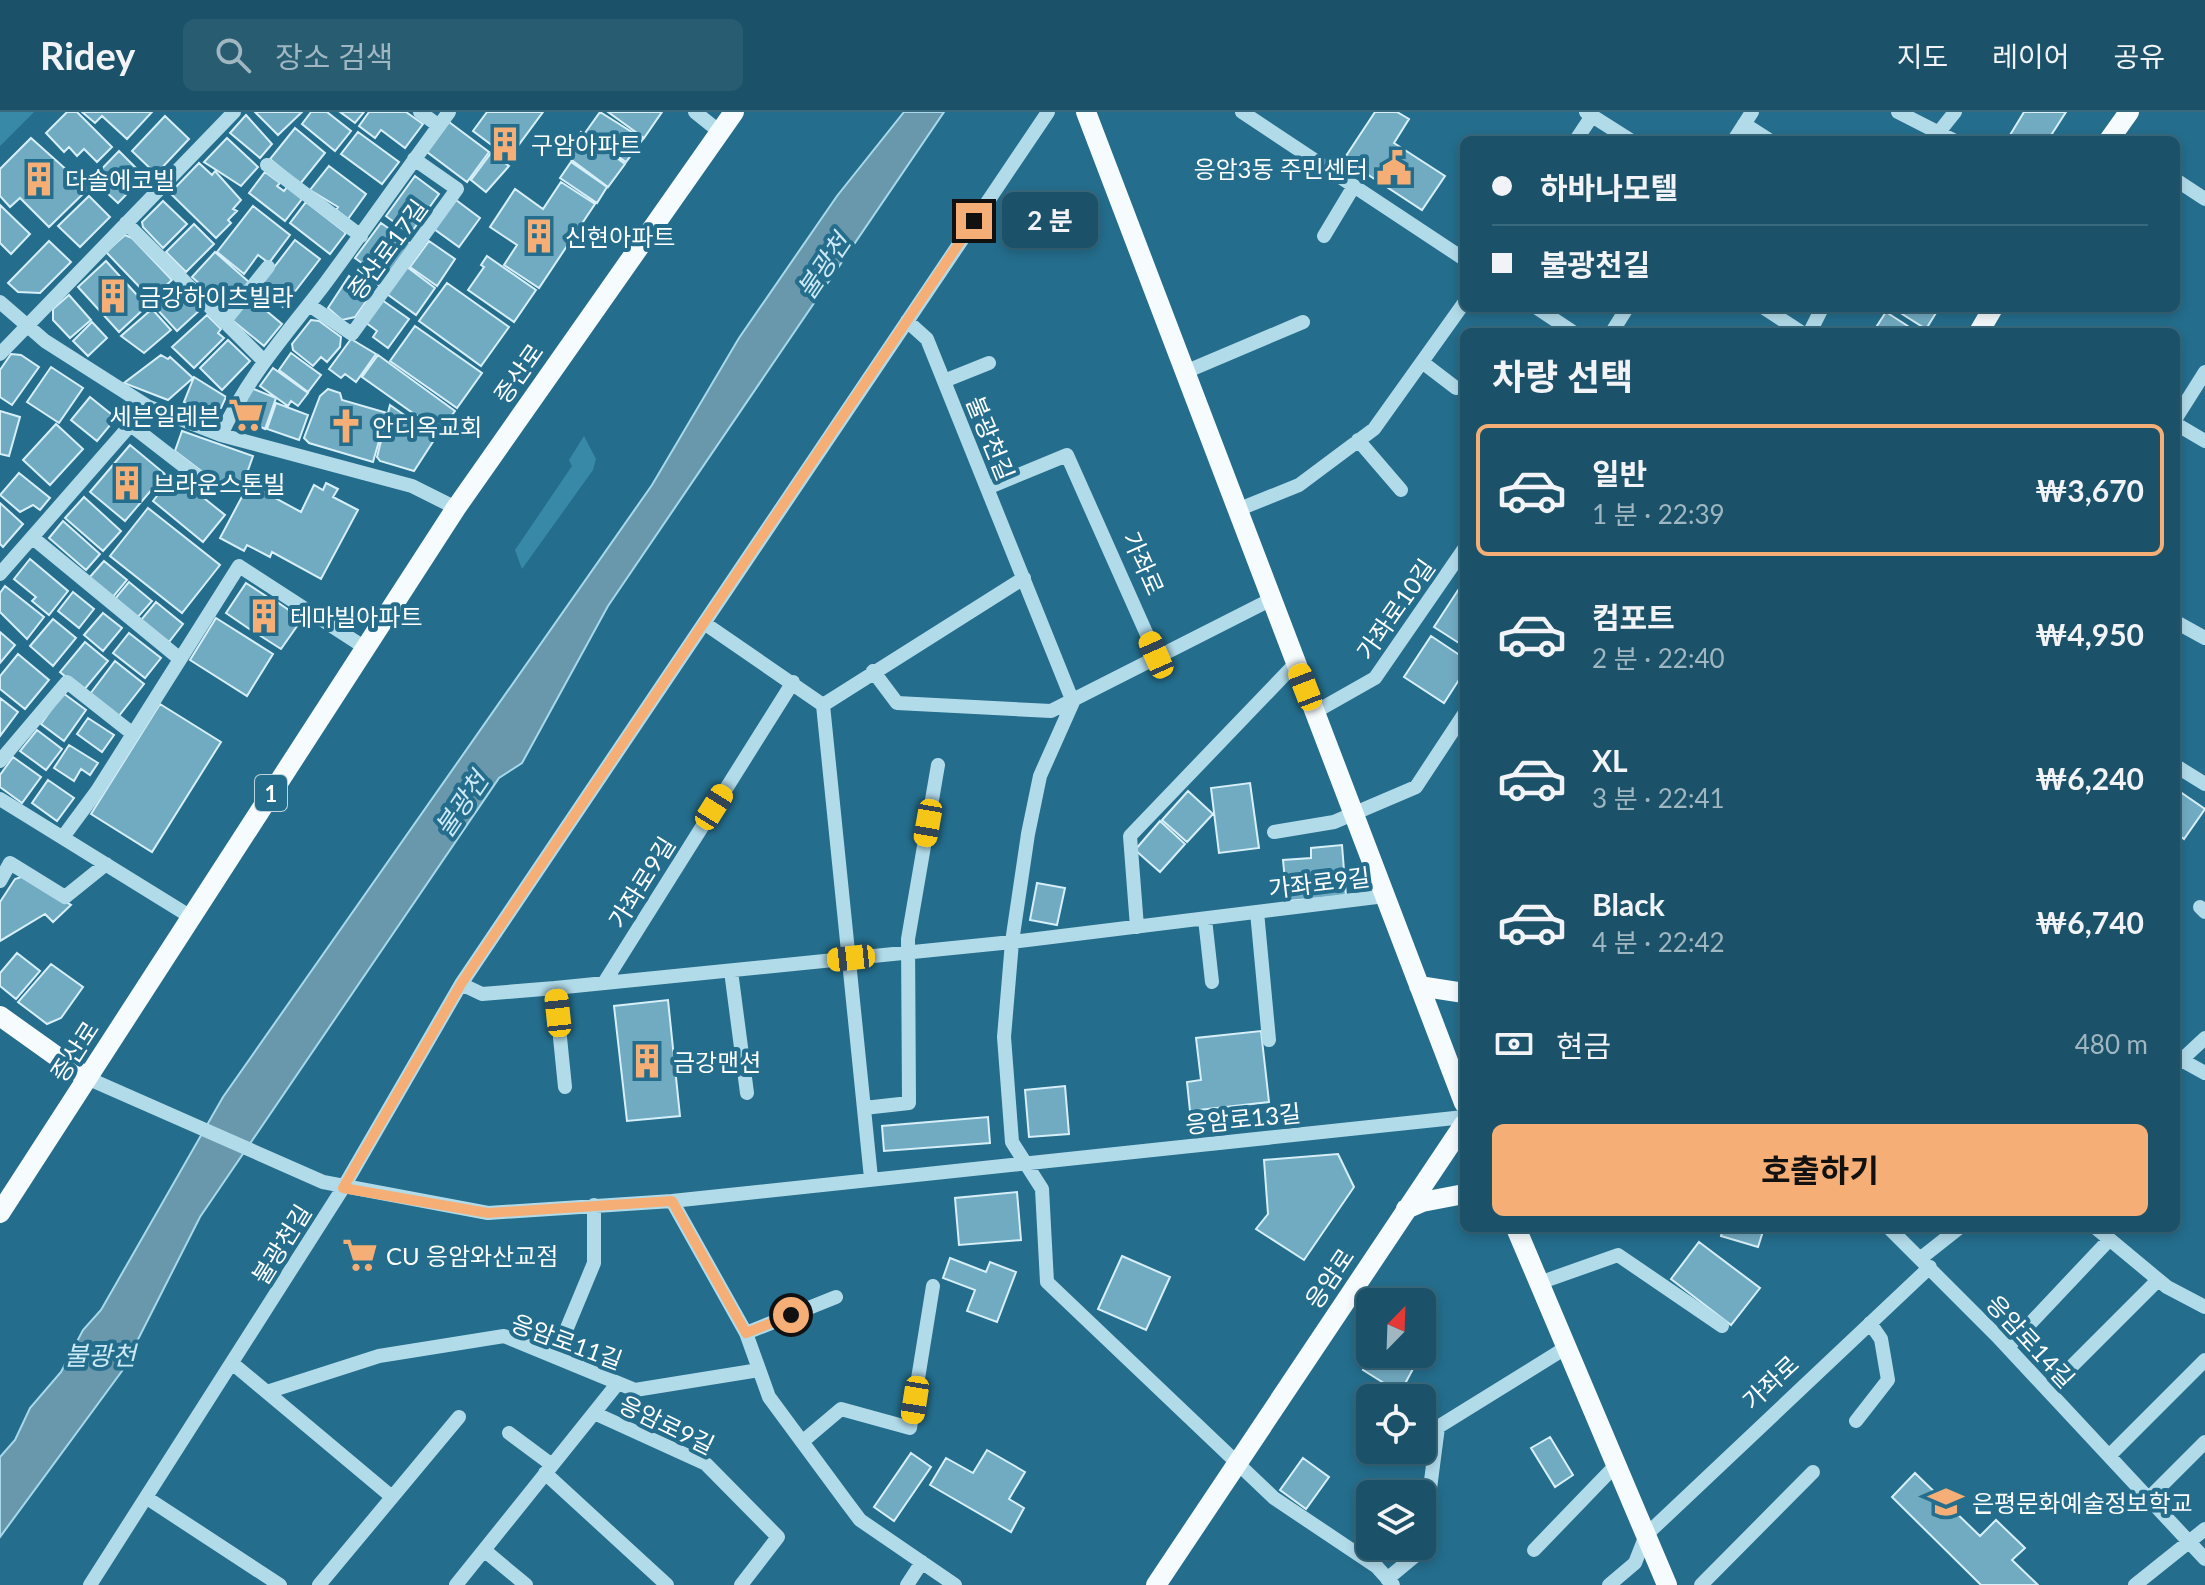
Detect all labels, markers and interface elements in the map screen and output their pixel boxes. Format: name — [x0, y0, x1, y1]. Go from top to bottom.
search box — [183, 19, 743, 91]
text: Ridey — [40, 32, 135, 78]
icon: search — [211, 33, 255, 77]
text: 장소 검색 — [275, 38, 393, 74]
text: 지도 — [1897, 39, 1948, 73]
text: 레이어 — [1992, 39, 2069, 73]
text: 공유 — [2113, 39, 2165, 73]
building icon: 구암아파트 — [486, 125, 524, 163]
place label: 구암아파트 — [531, 130, 641, 159]
public building icon: 응암3동 주민센터 — [1375, 149, 1413, 187]
place label: 응암3동 주민센터 — [1193, 154, 1368, 183]
building icon: 다솔에코빌 — [20, 160, 58, 198]
place label: 다솔에코빌 — [65, 165, 175, 194]
text: 하바나모텔 — [1540, 169, 1678, 205]
street label: 증산로17길 — [341, 193, 433, 305]
callout: 2 분 — [1002, 193, 1098, 249]
route end — [956, 203, 992, 239]
text: 2 분 — [1027, 204, 1073, 236]
building icon: 신현아파트 — [520, 217, 558, 255]
place label: 신현아파트 — [565, 222, 675, 251]
water label: 불광천 — [790, 225, 858, 305]
text: 불광천길 — [1540, 246, 1650, 282]
building icon: 금강하이츠빌라 — [94, 277, 132, 315]
place label: 금강하이츠빌라 — [139, 282, 294, 311]
street label: 증산로 — [487, 338, 549, 408]
text: 차량 선택 — [1492, 354, 1633, 398]
street label: 불광천길 — [961, 392, 1021, 484]
supermarket icon: 세븐일레븐 — [227, 396, 265, 434]
place label: 세븐일레븐 — [110, 401, 220, 430]
church icon: 안디옥교회 — [327, 407, 365, 445]
place label: 안디옥교회 — [372, 412, 482, 441]
icon: car — [1496, 454, 1568, 526]
text: 일반 — [1592, 455, 1647, 491]
building icon: 브라운스톤빌 — [108, 464, 146, 502]
place label: 브라운스톤빌 — [153, 469, 285, 498]
text: ₩3,670 — [2035, 472, 2144, 508]
text: 1 분 · 22:39 — [1592, 498, 1725, 530]
street label: 가좌로 — [1117, 527, 1171, 599]
street label: 가좌로10길 — [1350, 553, 1440, 665]
building icon: 테마빌아파트 — [245, 597, 283, 635]
icon: car — [1496, 598, 1568, 670]
text: 컴포트 — [1592, 599, 1675, 635]
place label: 테마빌아파트 — [290, 602, 422, 631]
text: ₩4,950 — [2035, 616, 2144, 652]
car — [1135, 628, 1177, 682]
text: 2 분 · 22:40 — [1592, 642, 1725, 674]
car — [1285, 660, 1325, 714]
icon: car — [1496, 742, 1568, 814]
text: XL — [1592, 742, 1628, 778]
text: ₩6,240 — [2035, 760, 2144, 796]
water label: 불광천 — [428, 763, 496, 843]
road number: 1 — [255, 775, 287, 811]
car — [691, 780, 737, 834]
text: 3 분 · 22:41 — [1592, 782, 1725, 814]
car — [912, 797, 944, 849]
street label: 가좌로9길 — [602, 831, 680, 933]
street label: 가좌로9길 — [1266, 861, 1372, 903]
icon: car — [1496, 886, 1568, 958]
text: Black — [1592, 886, 1665, 922]
text: ₩6,740 — [2035, 904, 2144, 940]
text: 4 분 · 22:42 — [1592, 926, 1725, 958]
car — [826, 944, 876, 972]
car — [544, 988, 572, 1038]
street label: 증산로 — [44, 1015, 104, 1087]
icon: cash — [1492, 1022, 1536, 1066]
text: 현금 — [1556, 1027, 1611, 1063]
text: 480 m — [2075, 1028, 2148, 1060]
building icon: 금강맨션 — [628, 1042, 666, 1080]
place label: 금강맨션 — [673, 1047, 761, 1076]
street label: 응암로13길 — [1184, 1098, 1302, 1138]
button: 호출하기 — [1492, 1124, 2148, 1216]
street label: 불광천길 — [245, 1199, 317, 1289]
supermarket icon: CU 응암와산교점 — [341, 1236, 379, 1274]
place label: CU 응암와산교점 — [386, 1241, 558, 1270]
street label: 응암로 — [1298, 1242, 1360, 1314]
north arrow — [1356, 1288, 1436, 1368]
map controls — [1356, 1288, 1436, 1560]
street label: 응암로14길 — [1981, 1289, 2081, 1393]
route start — [773, 1297, 809, 1333]
street label: 응암로11길 — [507, 1308, 627, 1374]
water label: 불광천 — [64, 1339, 139, 1371]
street label: 가좌로 — [1736, 1349, 1804, 1415]
car — [899, 1374, 931, 1426]
button: locate — [1356, 1384, 1436, 1464]
street label: 응암로9길 — [615, 1389, 719, 1459]
button: layers — [1356, 1480, 1436, 1560]
school or university icon: 은평문화예술정보학교 — [1927, 1483, 1965, 1521]
place label: 은평문화예술정보학교 — [1972, 1488, 2193, 1517]

